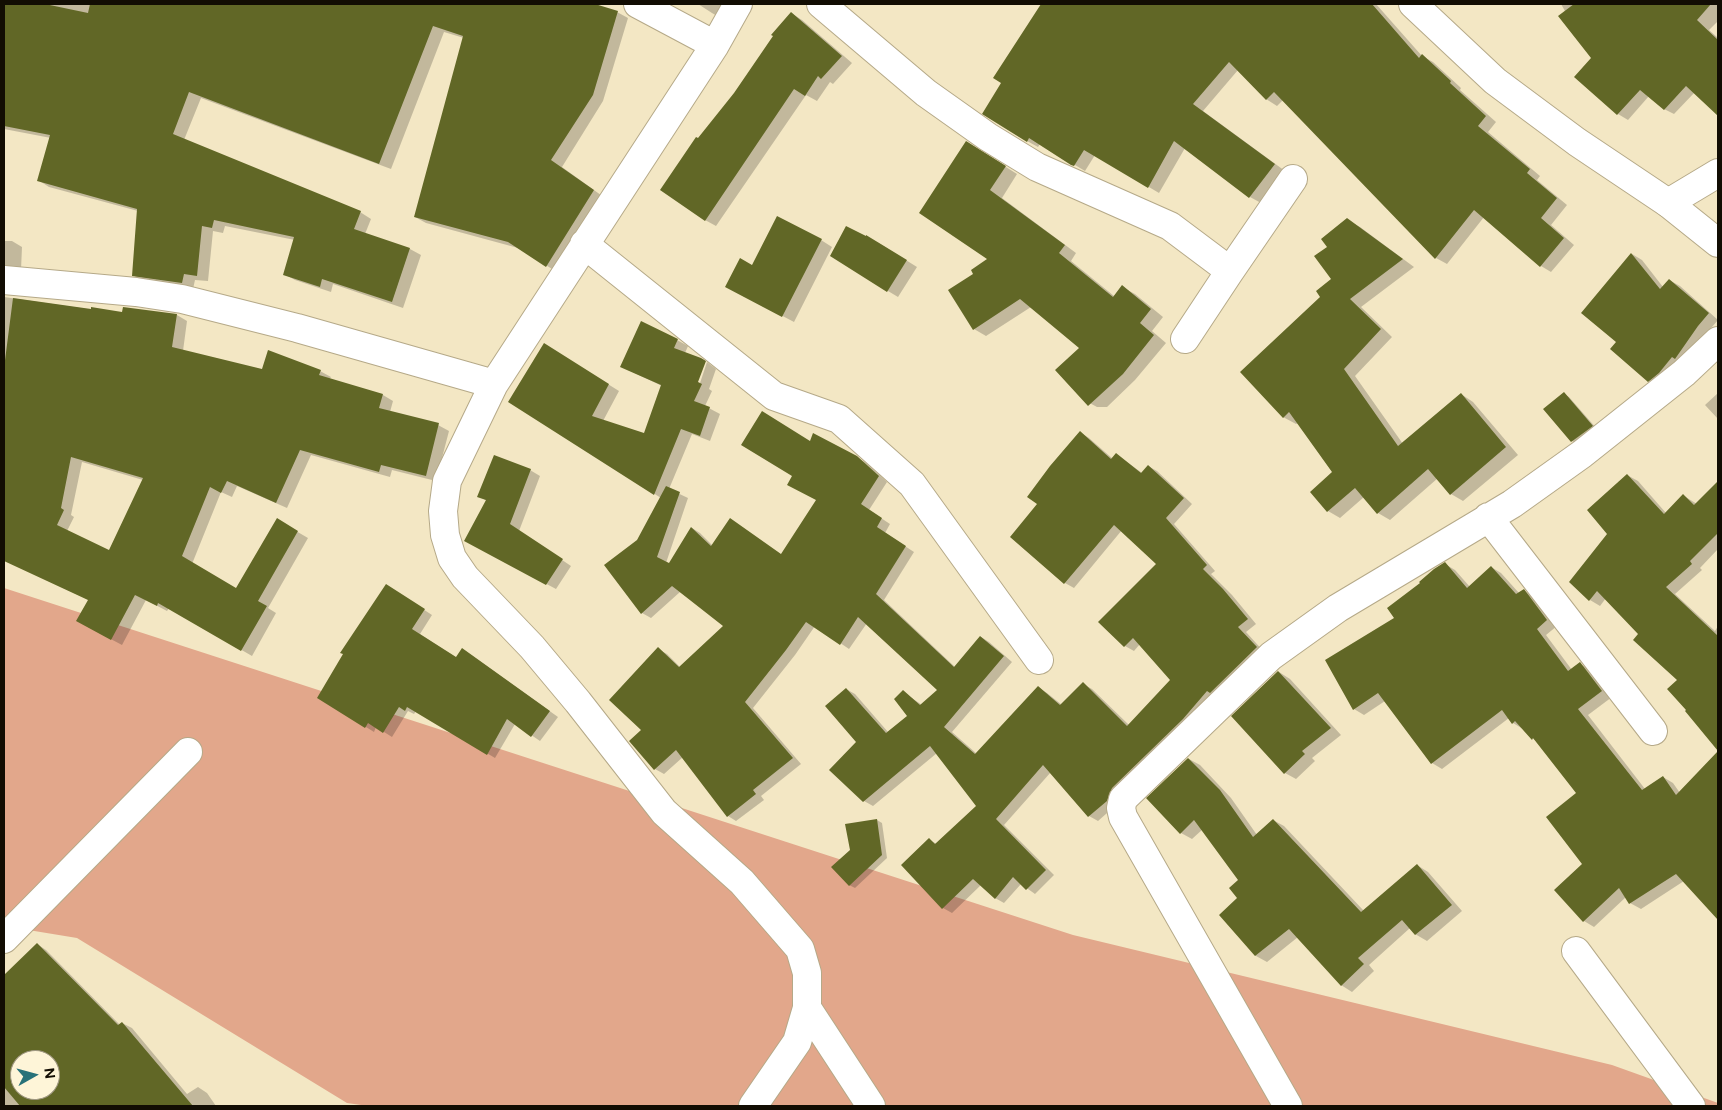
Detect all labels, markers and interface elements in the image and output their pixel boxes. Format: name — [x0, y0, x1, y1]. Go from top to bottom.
north arrow — [10, 1050, 60, 1100]
text: N — [40, 1067, 58, 1080]

